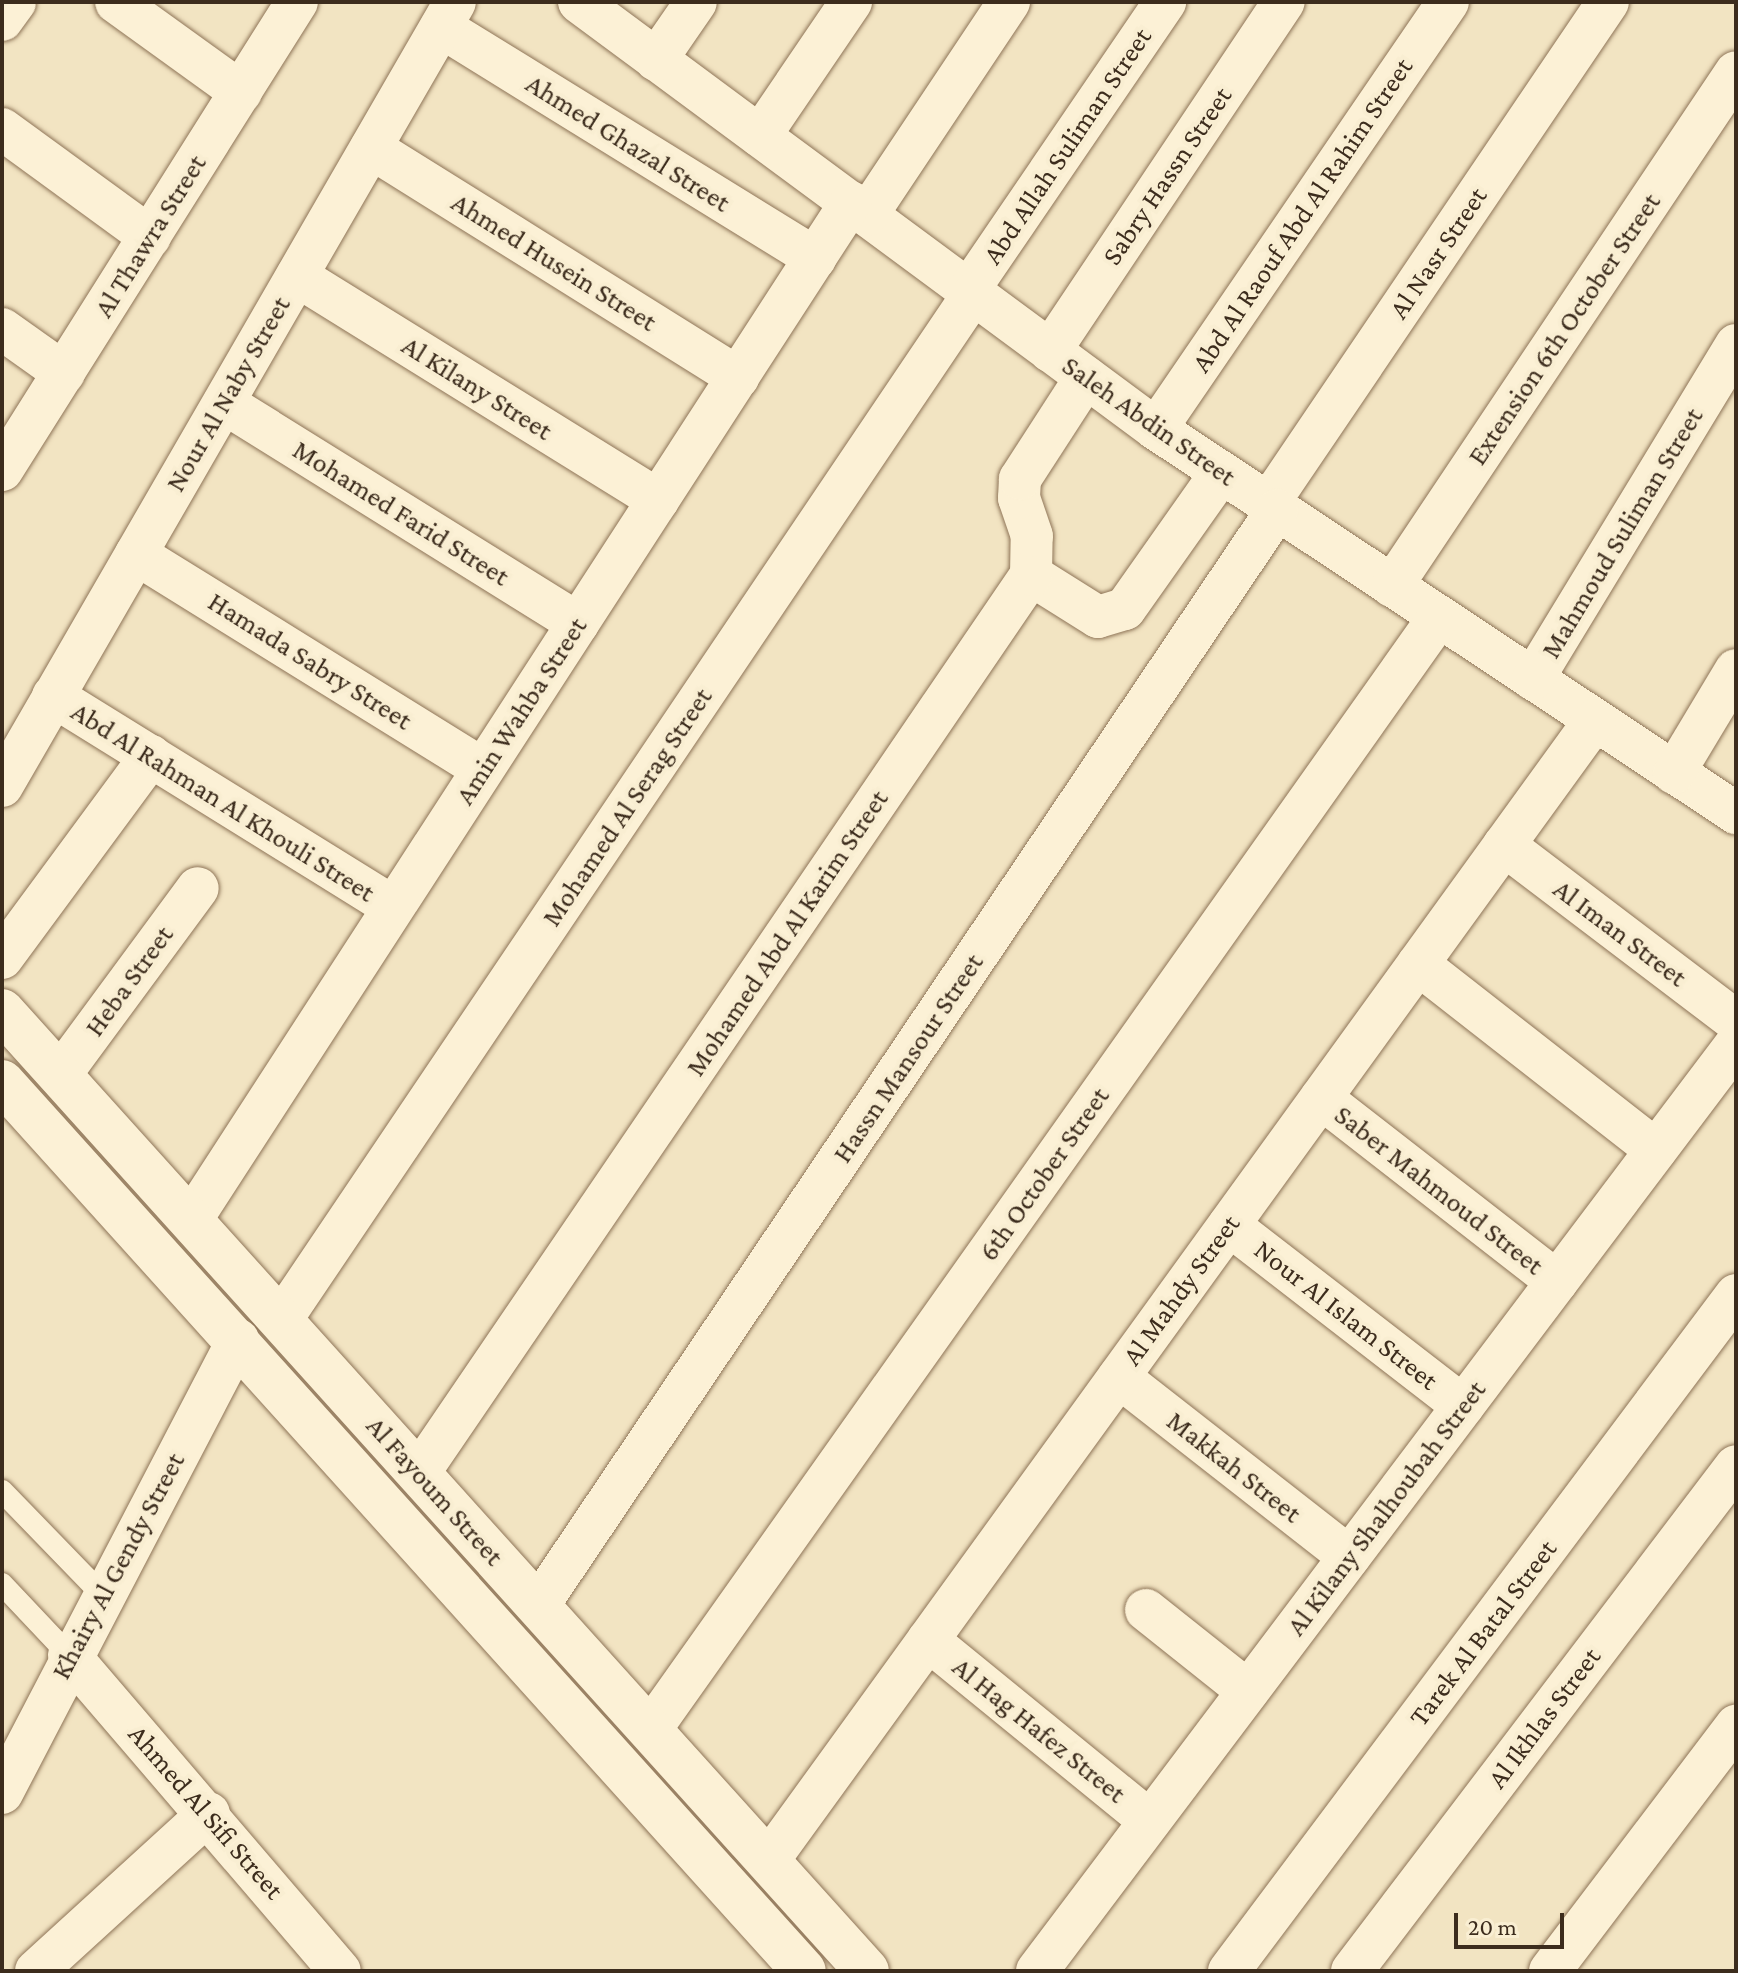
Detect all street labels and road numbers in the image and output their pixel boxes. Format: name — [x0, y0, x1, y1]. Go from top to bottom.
street label: Abd Allah Suliman Street — [975, 21, 1159, 271]
street label: Abd Al Raouf Abd Al Rahim Street — [1184, 51, 1420, 379]
street label: Ahmed Ghazal Street — [520, 67, 736, 219]
street label: Sabry Hassn Street — [1095, 80, 1239, 272]
street label: Al Thawra Street — [87, 148, 213, 324]
street label: Al Nasr Street — [1382, 181, 1494, 325]
street label: Ahmed Husein Street — [445, 185, 663, 339]
street label: Extension 6th October Street — [1460, 187, 1668, 471]
street label: Nour Al Naby Street — [158, 290, 298, 498]
street label: Al Kilany Street — [396, 328, 558, 448]
street label: Saleh Abdin Street — [1056, 349, 1242, 493]
street label: Mahmoud Suliman Street — [1534, 402, 1710, 664]
street label: Mohamed Farid Street — [287, 433, 515, 593]
street label: Hamada Sabry Street — [202, 585, 418, 737]
street label: Amin Wahba Street — [448, 611, 594, 811]
street label: Mohamed Al Serag Street — [535, 681, 719, 933]
street label: Abd Al Rahman Al Khouli Street — [65, 695, 381, 909]
street label: Mohamed Abd Al Karim Street — [679, 783, 895, 1083]
street label: Al Iman Street — [1547, 872, 1693, 994]
street label: Heba Street — [78, 919, 180, 1043]
street label: Hassn Mansour Street — [825, 947, 991, 1169]
street label: 6th October Street — [972, 1081, 1116, 1267]
street label: Saber Mahmoud Street — [1328, 1098, 1550, 1282]
street label: Al Mahdy Street — [1115, 1208, 1247, 1372]
street label: Nour Al Islam Street — [1247, 1233, 1445, 1397]
street label: Al Kilany Shalhoubah Street — [1279, 1374, 1493, 1642]
street label: Makkah Street — [1160, 1404, 1308, 1530]
street label: Al Fayoum Street — [359, 1409, 511, 1573]
street label: Khairy Al Gendy Street — [44, 1447, 192, 1685]
street label: Tarek Al Batal Street — [1402, 1533, 1564, 1733]
street label: Al Ikhlas Street — [1480, 1641, 1608, 1795]
street label: Al Hag Hafez Street — [946, 1650, 1132, 1810]
street label: Ahmed Al Sifi Street — [121, 1718, 291, 1906]

